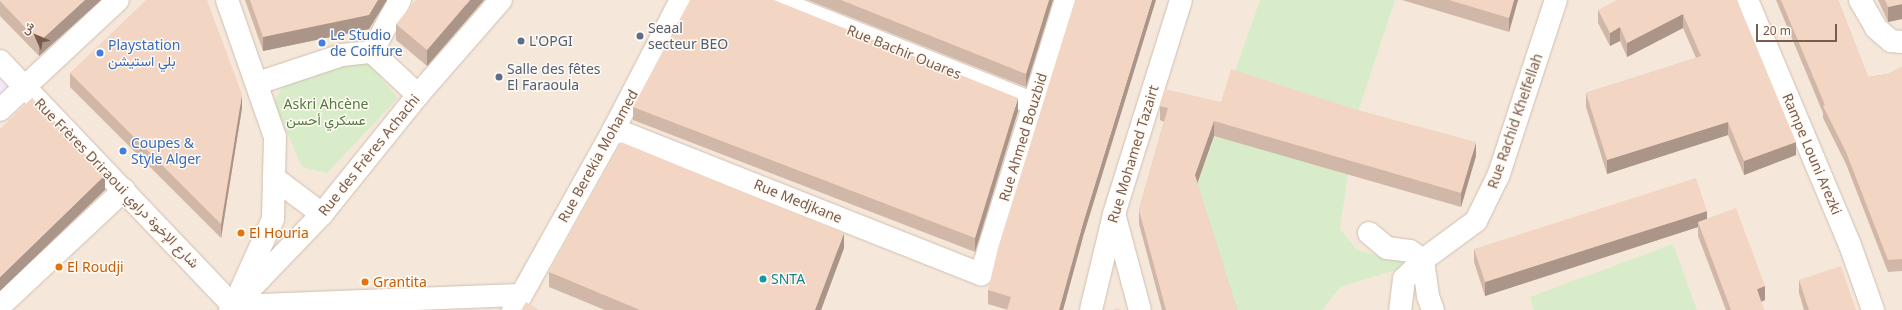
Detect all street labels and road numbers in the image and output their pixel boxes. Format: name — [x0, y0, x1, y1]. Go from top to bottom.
street label: Rue Bachir Ouares — [844, 21, 964, 83]
street label: Rue Rachid Khelfellah — [1484, 51, 1546, 191]
street label: Rue Ahmed Bouzbid — [995, 71, 1051, 203]
street label: Rue Mohamed Tazairt — [1104, 83, 1162, 225]
street label: Rue Berekia Mohamed — [555, 87, 641, 225]
street label: Rue des Frères Achachi — [315, 91, 423, 219]
street label: Rampe Louni Arezki — [1779, 91, 1845, 217]
street label: Rue Frères Driraoui شارع الإخوة دراوي — [31, 95, 203, 271]
street label: Rue Medjkane — [751, 176, 845, 226]

